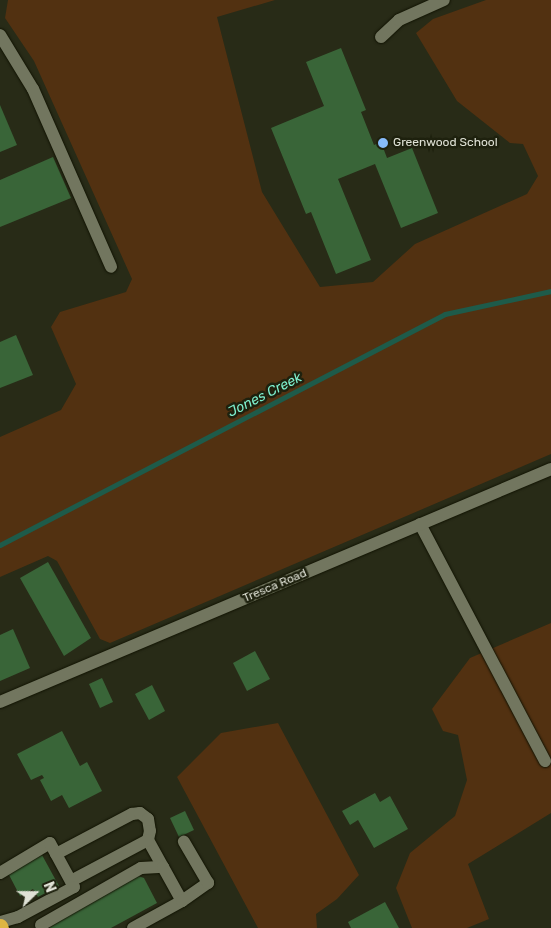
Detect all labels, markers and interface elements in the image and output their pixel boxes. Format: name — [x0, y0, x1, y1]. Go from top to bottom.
place label: Greenwood School — [393, 136, 498, 150]
marker: Greenwood School — [377, 137, 389, 149]
water label: Jones Creek — [225, 369, 305, 421]
street label: Tresca Road — [241, 566, 309, 606]
north arrow — [10, 868, 60, 918]
text: N — [40, 879, 59, 895]

